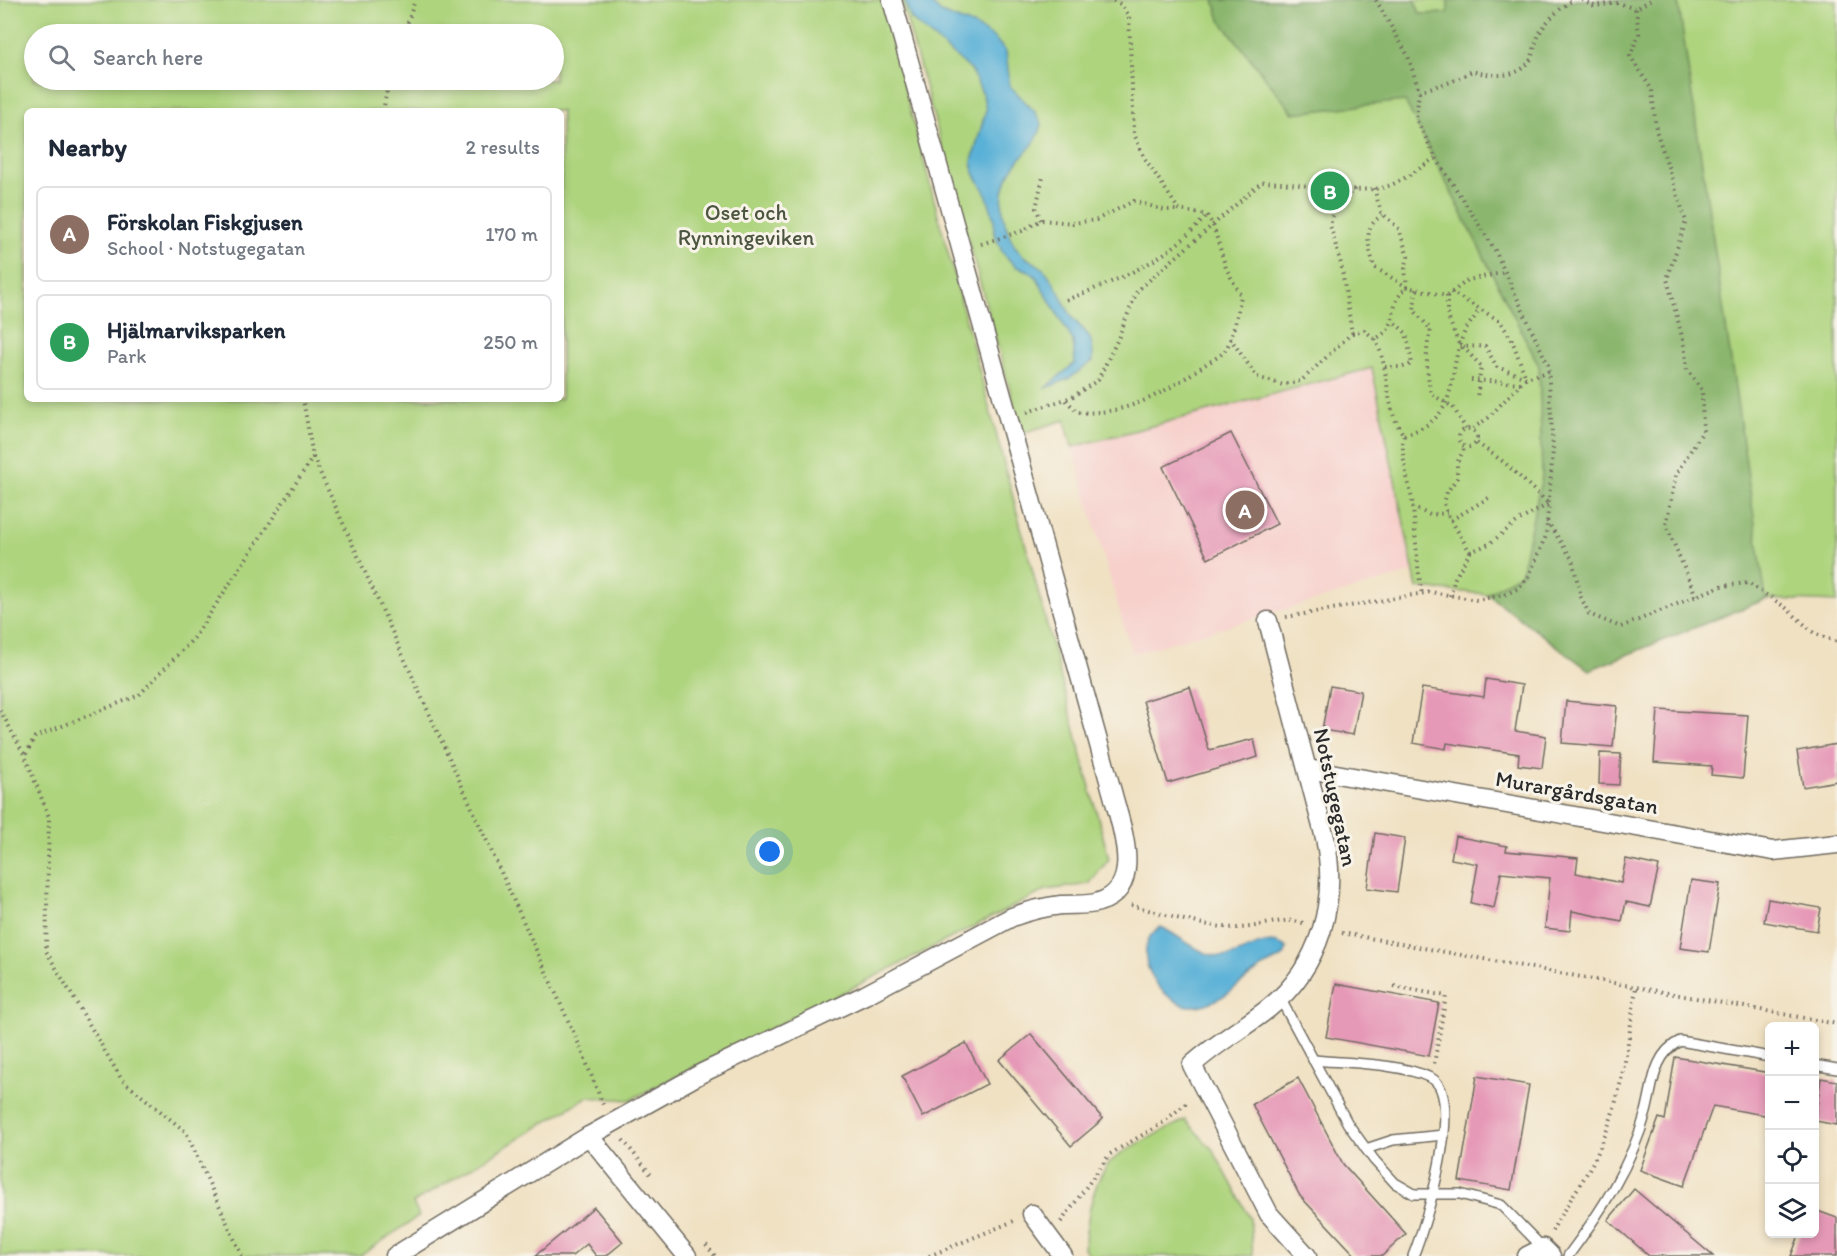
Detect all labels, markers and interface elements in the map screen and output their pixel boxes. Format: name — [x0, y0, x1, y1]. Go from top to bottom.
search box — [24, 24, 564, 90]
icon: search — [45, 41, 78, 74]
text: Search here — [93, 44, 203, 71]
text: Nearby — [48, 131, 127, 163]
text: 2 results — [466, 135, 540, 159]
pin: B — [1310, 168, 1350, 213]
park label: Oset och Rynningeviken — [678, 199, 815, 251]
text: Förskolan Fiskgjusen — [107, 209, 303, 236]
text: A — [63, 222, 76, 246]
text: 170 m — [485, 222, 538, 246]
text: School · Notstugegatan — [107, 236, 305, 260]
text: Hjälmarviksparken — [107, 317, 285, 344]
text: B — [63, 330, 76, 354]
text: 250 m — [483, 330, 538, 354]
text: Park — [107, 344, 146, 368]
pin: A — [1226, 488, 1264, 532]
street label: Notstugegatan — [1308, 726, 1363, 869]
street label: Murargårdsgatan — [1493, 765, 1661, 820]
your location — [755, 837, 784, 866]
map controls — [1765, 1022, 1819, 1238]
button: + — [1765, 1022, 1819, 1076]
button: − — [1765, 1076, 1819, 1130]
button: locate — [1765, 1130, 1819, 1184]
button: layers — [1765, 1184, 1819, 1238]

